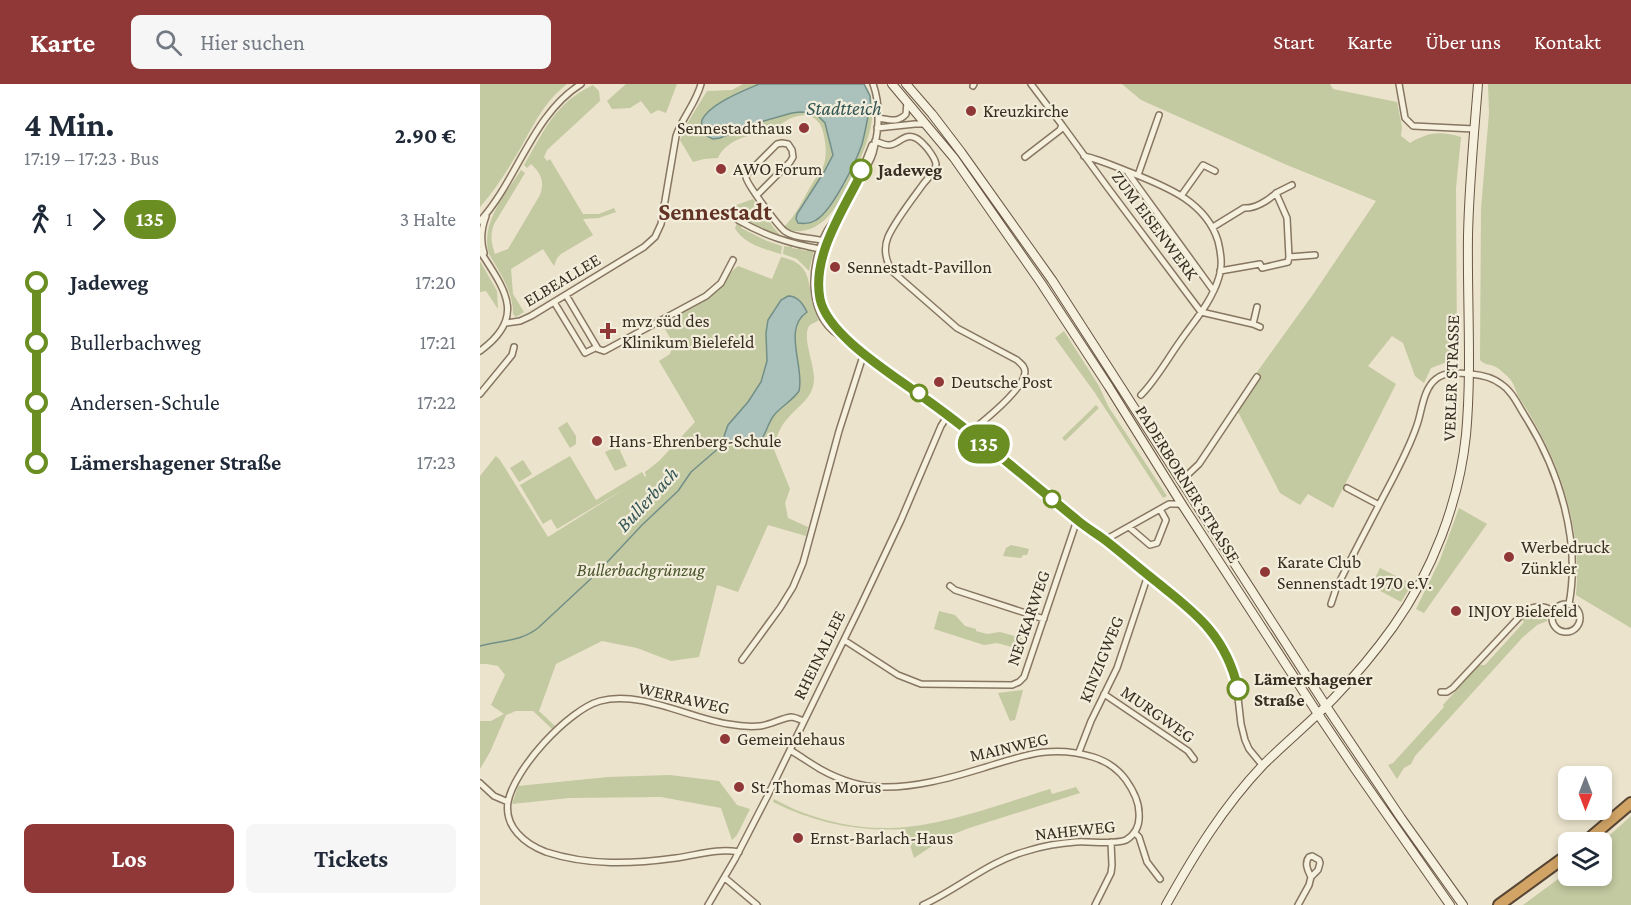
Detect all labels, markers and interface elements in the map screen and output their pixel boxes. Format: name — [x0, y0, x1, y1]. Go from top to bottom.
search box — [131, 15, 551, 69]
icon: search — [152, 26, 185, 59]
text: Karte — [30, 27, 95, 58]
text: Hier suchen — [200, 30, 305, 55]
text: Start — [1273, 30, 1314, 54]
text: Karte — [1347, 30, 1392, 54]
text: Über uns — [1425, 30, 1501, 54]
text: Kontakt — [1534, 30, 1601, 54]
water label: Stadtteich — [806, 97, 882, 119]
place label: Kreuzkirche — [983, 101, 1069, 121]
marker: Kreuzkirche — [964, 104, 978, 118]
text: 4 Min. — [24, 106, 115, 143]
place label: Sennestadthaus — [677, 118, 792, 138]
marker: Sennestadthaus — [797, 121, 811, 135]
text: 2.90 € — [395, 123, 456, 148]
text: 17:19 – 17:23 · Bus — [24, 147, 159, 169]
place label: AWO Forum — [733, 159, 823, 179]
marker: Jadeweg — [850, 159, 872, 181]
place label: Jadeweg — [876, 160, 942, 180]
marker: AWO Forum — [714, 162, 728, 176]
street label: ZUM EISENWERK — [1108, 167, 1203, 284]
district label: Sennestadt — [658, 198, 772, 225]
icon: walk — [24, 203, 57, 236]
icon: forward — [82, 203, 115, 236]
text: 135 — [136, 207, 164, 231]
text: 1 — [66, 208, 73, 230]
text: 3 Halte — [400, 208, 456, 230]
street label: ELBEALLEE — [520, 249, 604, 311]
place label: Sennestadt-Pavillon — [847, 257, 992, 277]
marker: Sennestadt-Pavillon — [828, 260, 842, 274]
text: Jadeweg — [70, 270, 148, 295]
text: 17:20 — [415, 271, 456, 293]
place label: mvz süd des Klinikum Bielefeld — [622, 311, 755, 352]
street label: VERLER STRASSE — [1439, 314, 1463, 442]
marker: mvz süd des Klinikum Bielefeld — [599, 322, 617, 340]
text: Bullerbachweg — [70, 330, 201, 355]
text: 17:21 — [420, 331, 456, 353]
place label: Deutsche Post — [951, 372, 1053, 392]
marker: Deutsche Post — [932, 375, 946, 389]
unlabelled marker — [910, 384, 928, 402]
text: Andersen-Schule — [70, 390, 220, 415]
text: 17:22 — [417, 391, 456, 413]
street label: PADERBORNER STRASSE — [1131, 402, 1245, 566]
line badge: 135 — [950, 424, 1018, 464]
place label: Hans-Ehrenberg-Schule — [609, 431, 782, 451]
text: 135 — [970, 432, 998, 456]
marker: Hans-Ehrenberg-Schule — [590, 434, 604, 448]
text: Lämershagener Straße — [70, 450, 281, 475]
text: 17:23 — [417, 451, 456, 473]
water label: Bullerbach — [612, 462, 682, 536]
unlabelled marker — [1043, 490, 1061, 508]
place label: Werbedruck Zünkler — [1521, 537, 1610, 578]
marker: Werbedruck Zünkler — [1502, 550, 1516, 564]
place label: Karate Club Sennenstadt 1970 e.V. — [1277, 552, 1432, 593]
park label: Bullerbachgrünzug — [577, 560, 706, 580]
marker: Karate Club Sennenstadt 1970 e.V. — [1258, 565, 1272, 579]
street label: NECKARWEG — [1002, 568, 1054, 668]
place label: INJOY Bielefeld — [1468, 601, 1578, 621]
marker: INJOY Bielefeld — [1449, 604, 1463, 618]
street label: RHEINALLEE — [789, 607, 849, 703]
street label: KINZIGWEG — [1075, 613, 1127, 705]
place label: Lämershagener Straße — [1254, 669, 1373, 710]
street label: WERRAWEG — [636, 678, 732, 718]
marker: Lämershagener Straße — [1227, 678, 1249, 700]
street label: MURGWEG — [1117, 681, 1199, 747]
street label: MAINWEG — [968, 728, 1050, 766]
place label: Gemeindehaus — [737, 729, 845, 749]
marker: Gemeindehaus — [718, 732, 732, 746]
north arrow — [1558, 766, 1612, 820]
map controls — [1558, 766, 1612, 886]
place label: St. Thomas Morus — [751, 777, 881, 797]
marker: St. Thomas Morus — [732, 780, 746, 794]
street label: NAHEWEG — [1034, 816, 1116, 844]
button: Los — [24, 824, 234, 893]
button: Tickets — [246, 824, 456, 893]
place label: Ernst-Barlach-Haus — [810, 828, 953, 848]
marker: Ernst-Barlach-Haus — [791, 831, 805, 845]
button: layers — [1558, 832, 1612, 886]

